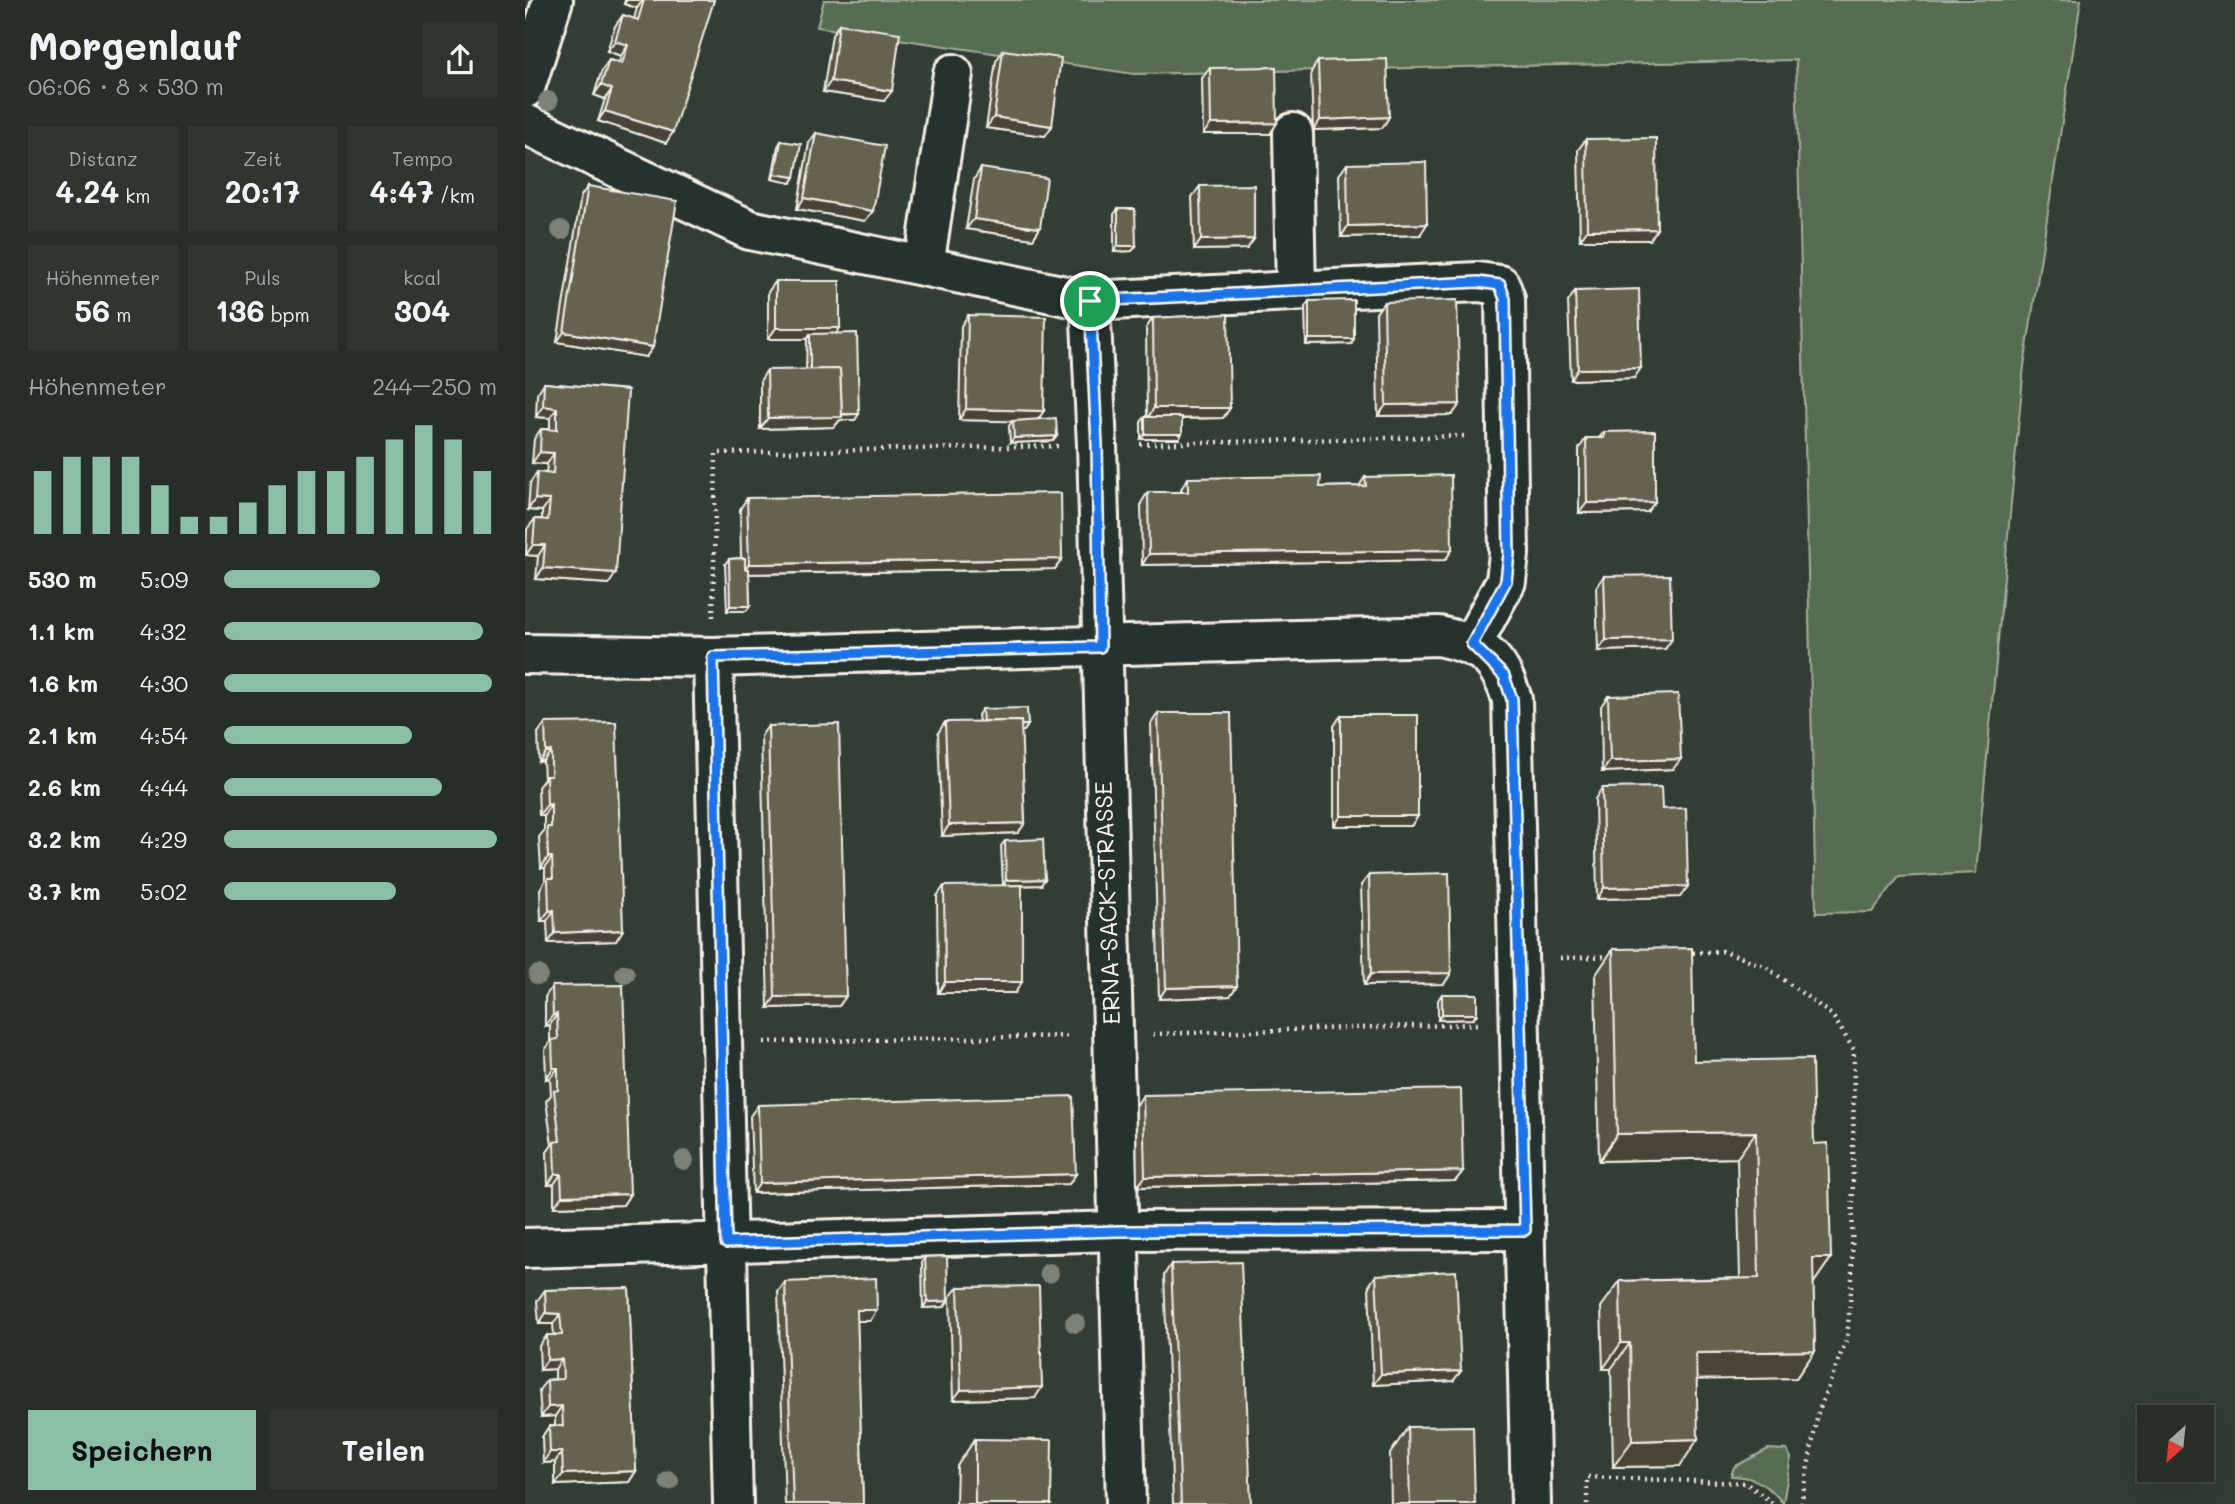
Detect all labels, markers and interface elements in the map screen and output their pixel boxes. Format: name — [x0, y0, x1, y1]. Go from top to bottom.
text: Morgenlauf — [28, 20, 240, 70]
button: share — [423, 23, 497, 97]
text: 06:06 · 8 × 530 m — [28, 71, 224, 101]
text: Distanz — [68, 146, 138, 171]
text: Zeit — [243, 146, 282, 171]
text: Tempo — [392, 146, 452, 171]
text: 4.24 — [55, 171, 119, 211]
text: 20:17 — [225, 171, 300, 211]
text: 4:47 — [369, 171, 434, 211]
text: km — [119, 183, 151, 208]
text: /km — [434, 183, 475, 208]
text: Höhenmeter — [46, 265, 160, 290]
text: Puls — [244, 265, 281, 290]
text: kcal — [403, 265, 441, 290]
pin — [1060, 271, 1120, 331]
icon: arrive — [1071, 282, 1109, 320]
text: 56 — [74, 290, 110, 330]
text: 136 — [215, 290, 265, 330]
text: 304 — [394, 290, 450, 330]
text: m — [110, 302, 131, 327]
text: bpm — [265, 302, 310, 327]
text: Höhenmeter — [28, 371, 166, 401]
text: 244–250 m — [372, 371, 497, 401]
text: 530 m — [28, 564, 97, 594]
text: 5:09 — [140, 564, 188, 594]
text: 1.1 km — [28, 616, 94, 646]
text: 4:32 — [140, 616, 187, 646]
text: 1.6 km — [28, 668, 98, 698]
text: 4:30 — [140, 668, 188, 698]
text: 2.1 km — [28, 720, 97, 750]
text: 4:54 — [140, 720, 188, 750]
text: 2.6 km — [28, 772, 101, 802]
text: 4:44 — [140, 772, 188, 802]
street label: ERNA-SACK-STRASSE — [1087, 781, 1126, 1025]
text: 3.2 km — [28, 824, 101, 854]
text: 4:29 — [140, 824, 187, 854]
text: 3.7 km — [28, 876, 101, 906]
text: 5:02 — [140, 876, 188, 906]
north arrow — [2137, 1405, 2214, 1482]
map controls — [2137, 1405, 2214, 1482]
button: Speichern — [28, 1410, 256, 1490]
button: Teilen — [270, 1410, 497, 1490]

